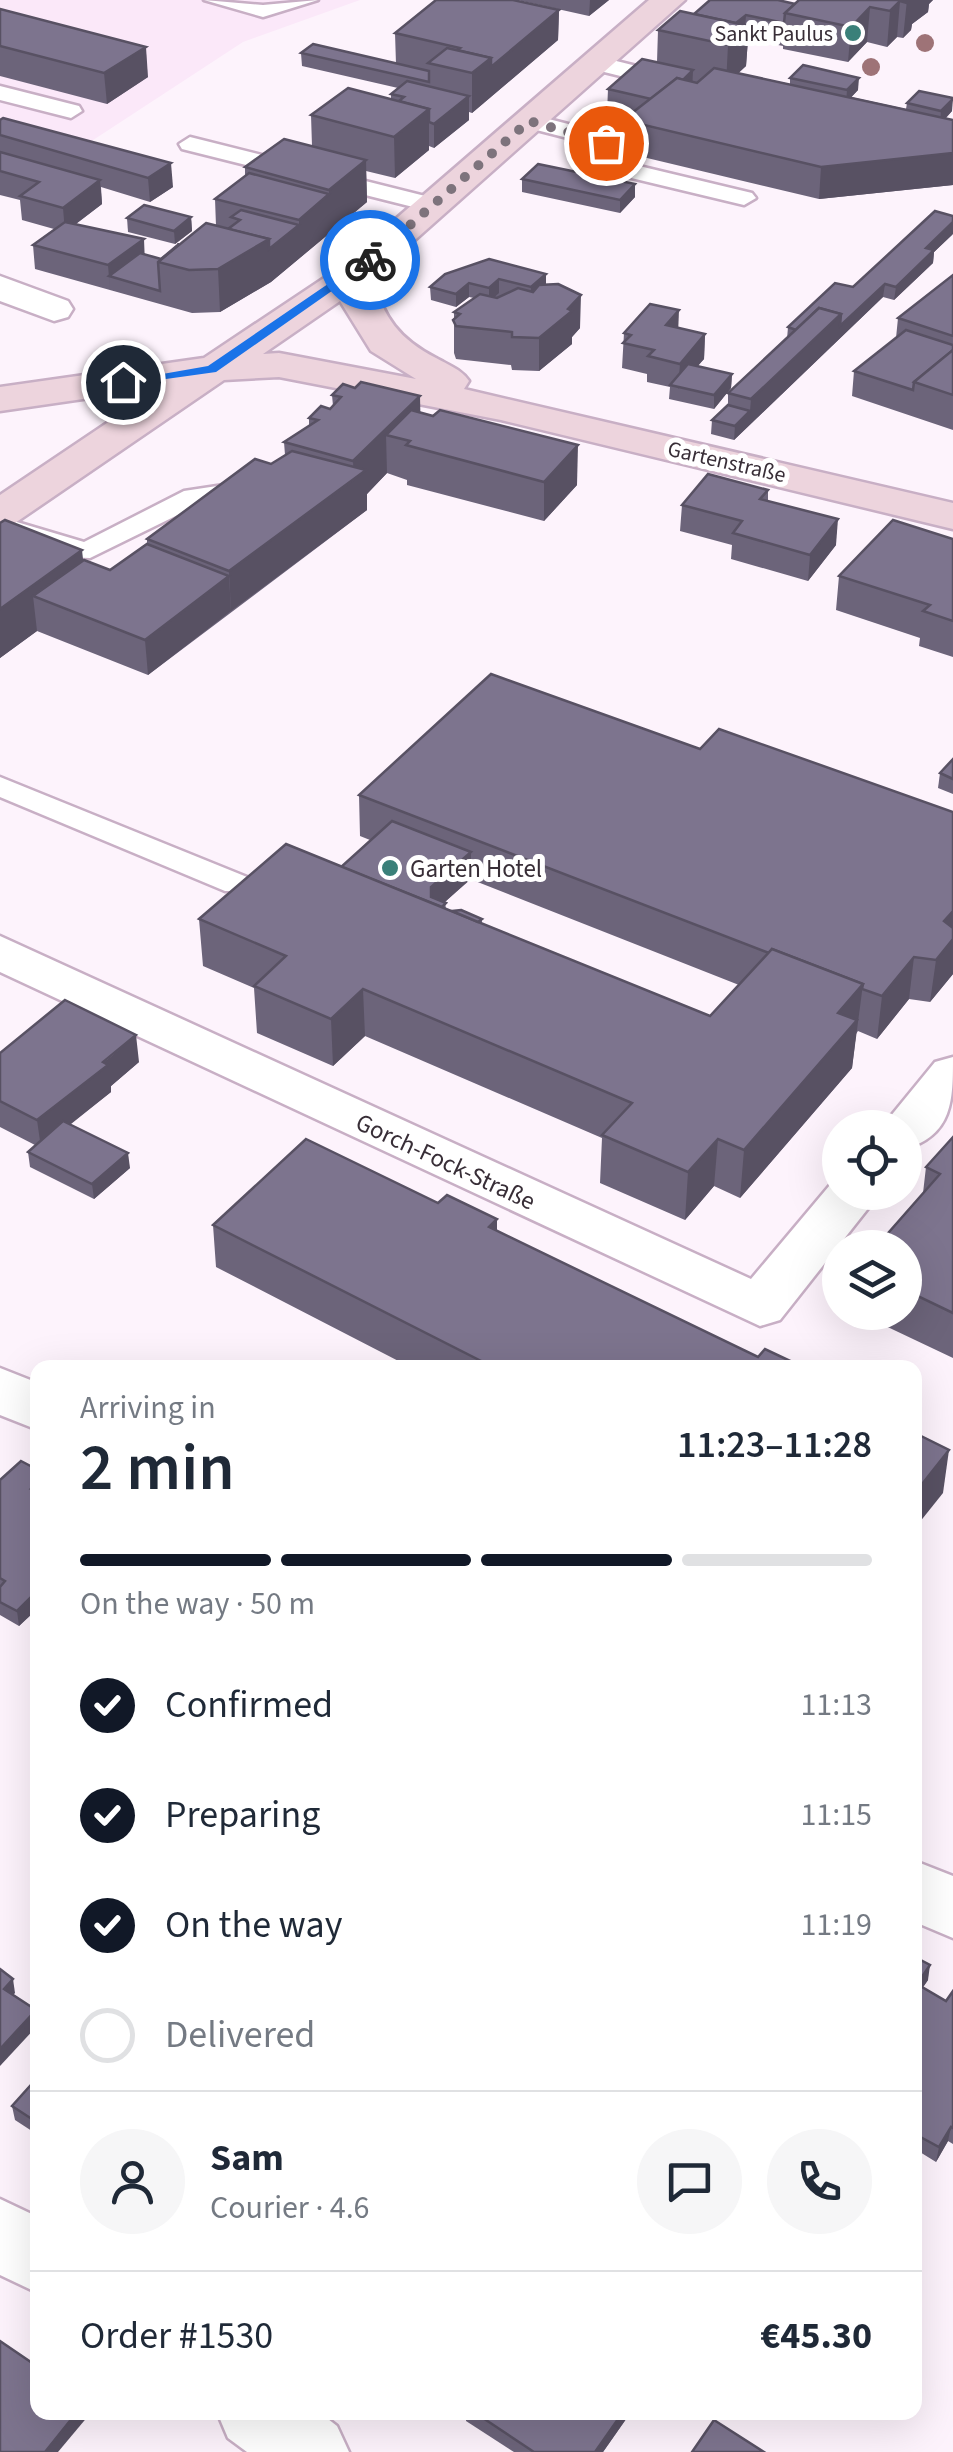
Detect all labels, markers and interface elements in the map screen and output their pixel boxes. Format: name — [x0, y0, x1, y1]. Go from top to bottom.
place label: Sankt Paulus — [715, 18, 833, 50]
marker: Sankt Paulus — [842, 22, 864, 44]
pin — [564, 101, 649, 186]
icon: bag — [579, 116, 634, 171]
courier — [320, 210, 420, 310]
icon: bike — [343, 233, 398, 288]
pin — [81, 340, 166, 425]
icon: home — [96, 355, 151, 410]
street label: Gartenstraße — [665, 433, 789, 491]
place label: Garten Hotel — [410, 851, 542, 887]
marker: Garten Hotel — [379, 857, 401, 879]
street label: Gorch-Fock-Straße — [350, 1105, 541, 1219]
map controls — [822, 1110, 922, 1330]
button: locate — [822, 1110, 922, 1210]
button: layers — [822, 1230, 922, 1330]
text: Arriving in — [80, 1385, 216, 1431]
text: 11:23–11:28 — [677, 1418, 872, 1472]
text: 2 min — [80, 1422, 235, 1515]
text: On the way · 50 m — [80, 1581, 315, 1627]
icon: check — [80, 1678, 135, 1733]
text: Confirmed — [165, 1678, 333, 1732]
text: 11:13 — [800, 1682, 872, 1728]
icon: check — [80, 1788, 135, 1843]
text: Preparing — [165, 1788, 320, 1842]
text: 11:15 — [800, 1792, 872, 1838]
icon: check — [80, 1898, 135, 1953]
text: On the way — [165, 1898, 342, 1952]
text: 11:19 — [800, 1902, 872, 1948]
text: Delivered — [165, 2008, 315, 2062]
button: person — [80, 2129, 185, 2234]
button: chat — [637, 2129, 742, 2234]
button: phone — [767, 2129, 872, 2234]
text: Sam — [210, 2131, 284, 2185]
text: Courier · 4.6 — [210, 2185, 370, 2231]
text: Order #1530 — [80, 2309, 273, 2363]
text: €45.30 — [760, 2309, 872, 2363]

